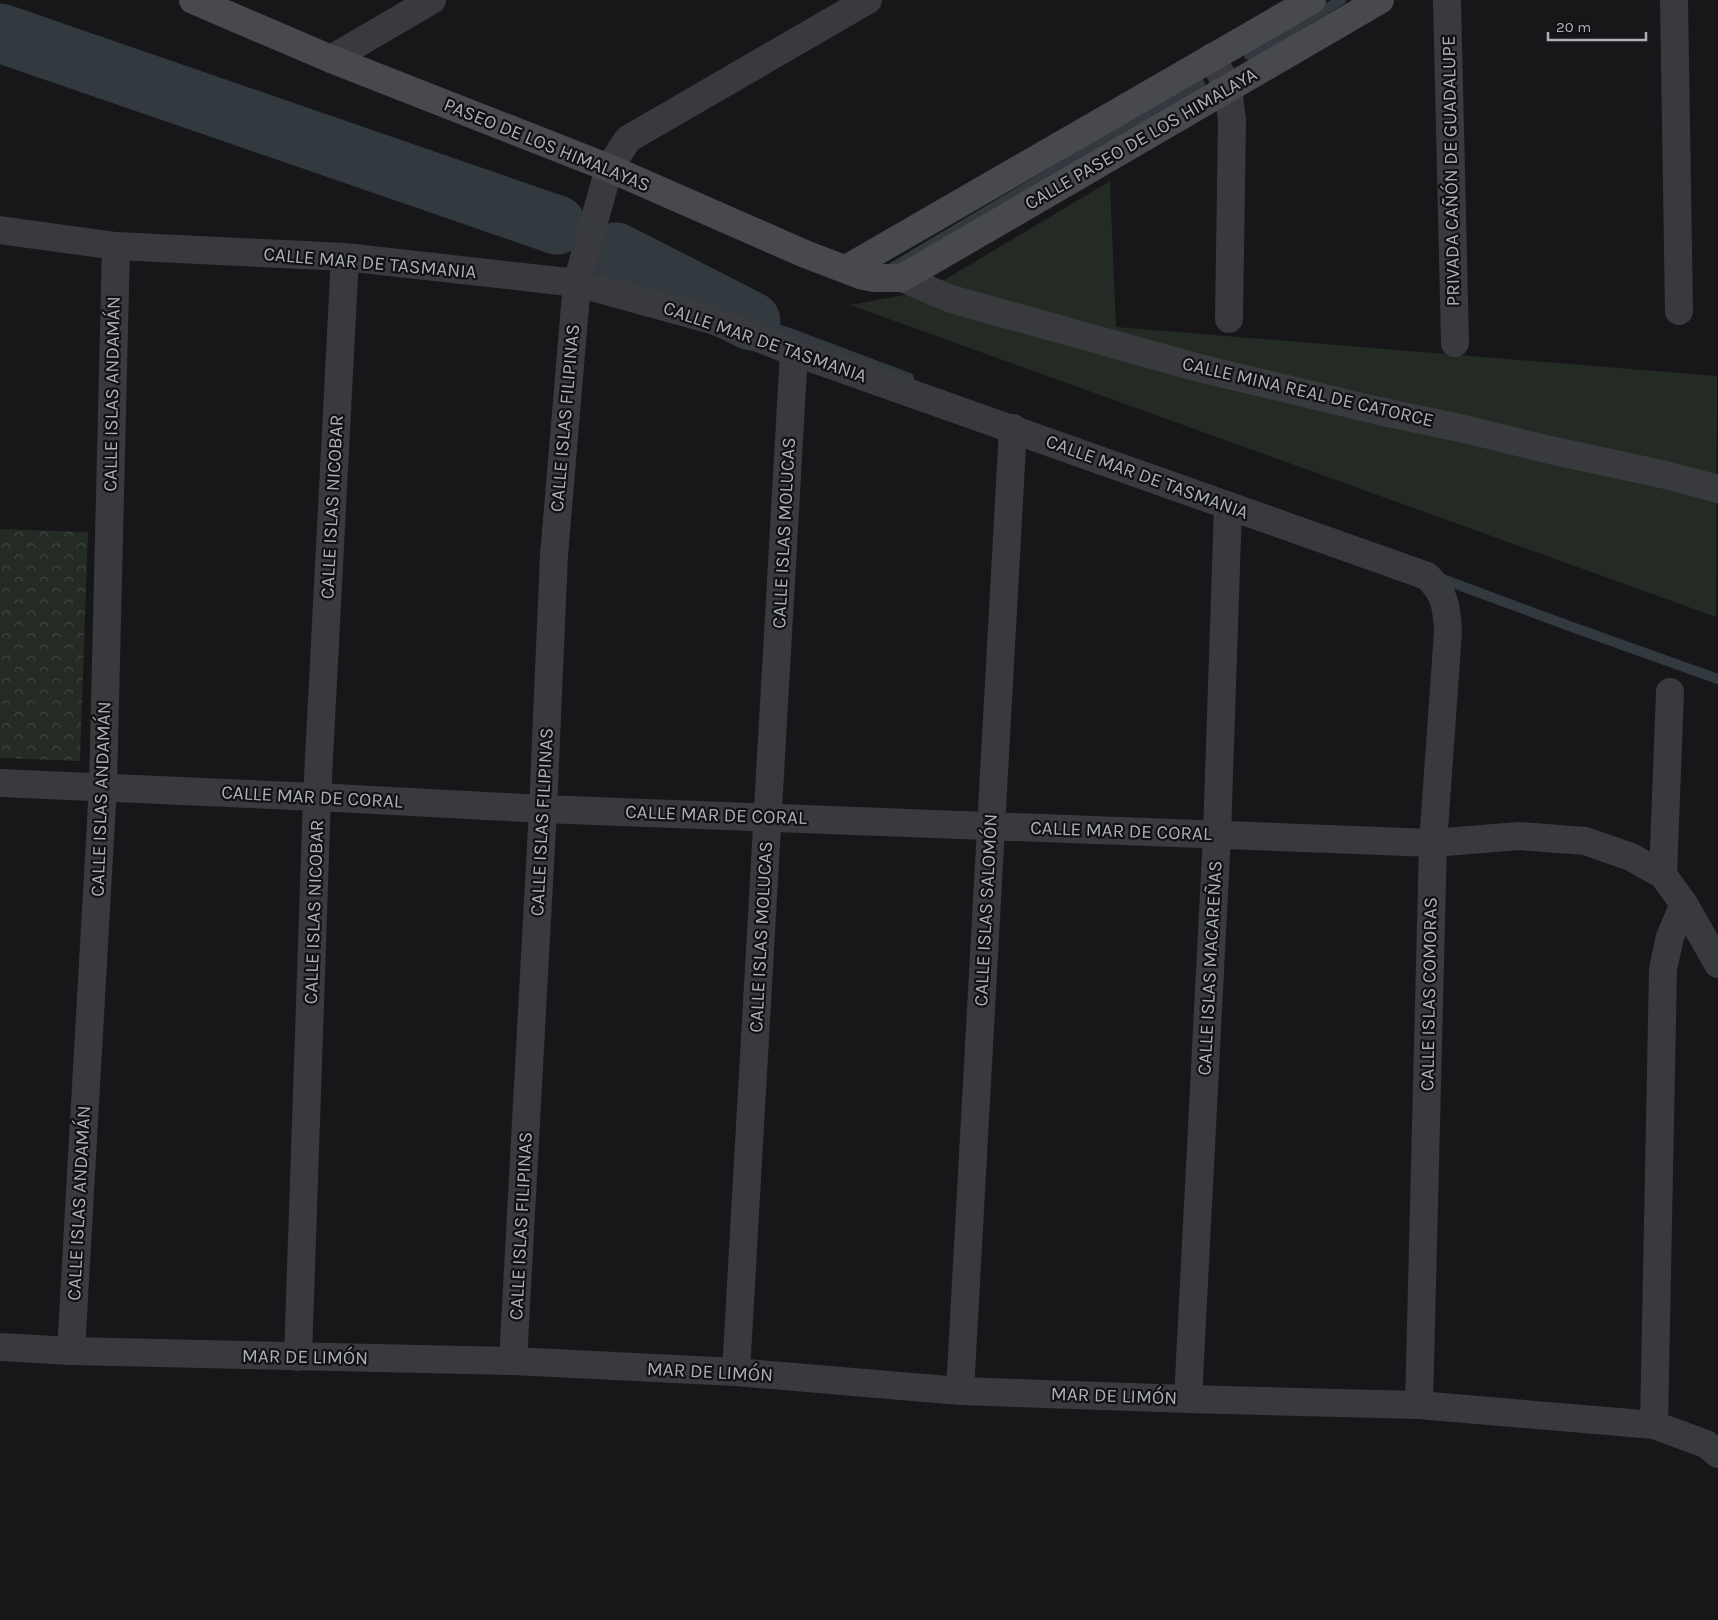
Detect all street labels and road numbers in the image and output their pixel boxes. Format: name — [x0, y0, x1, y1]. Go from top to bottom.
street label: PRIVADA CAÑÓN DE GUADALUPE — [1437, 35, 1464, 307]
street label: CALLE PASEO DE LOS HIMALAYA — [1021, 63, 1261, 215]
street label: PASEO DE LOS HIMALAYAS — [441, 94, 653, 196]
street label: CALLE MAR DE TASMANIA — [263, 243, 478, 283]
street label: CALLE ISLAS ANDAMÁN — [98, 296, 125, 492]
street label: CALLE MAR DE TASMANIA — [660, 297, 870, 387]
street label: CALLE ISLAS FILIPINAS — [546, 323, 584, 513]
street label: CALLE MINA REAL DE CATORCE — [1180, 352, 1436, 432]
street label: CALLE ISLAS NICOBAR — [316, 414, 348, 600]
street label: CALLE MAR DE TASMANIA — [1043, 430, 1251, 524]
street label: CALLE ISLAS MOLUCAS — [768, 437, 800, 629]
street label: CALLE ISLAS ANDAMÁN — [86, 701, 115, 897]
street label: CALLE ISLAS FILIPINAS — [526, 727, 558, 917]
street label: CALLE MAR DE CORAL — [221, 781, 403, 813]
street label: CALLE MAR DE CORAL — [625, 801, 807, 829]
street label: CALLE ISLAS SALOMÓN — [969, 813, 1002, 1007]
street label: CALLE MAR DE CORAL — [1030, 817, 1212, 845]
street label: CALLE ISLAS NICOBAR — [300, 819, 328, 1005]
street label: CALLE ISLAS MOLUCAS — [745, 841, 777, 1033]
street label: CALLE ISLAS MACAREÑAS — [1193, 860, 1227, 1076]
street label: CALLE ISLAS COMORAS — [1416, 897, 1442, 1091]
street label: CALLE ISLAS ANDAMÁN — [62, 1105, 95, 1301]
street label: CALLE ISLAS FILIPINAS — [505, 1131, 537, 1321]
street label: MAR DE LIMÓN — [242, 1344, 368, 1369]
street label: MAR DE LIMÓN — [646, 1357, 774, 1386]
street label: MAR DE LIMÓN — [1050, 1382, 1178, 1409]

